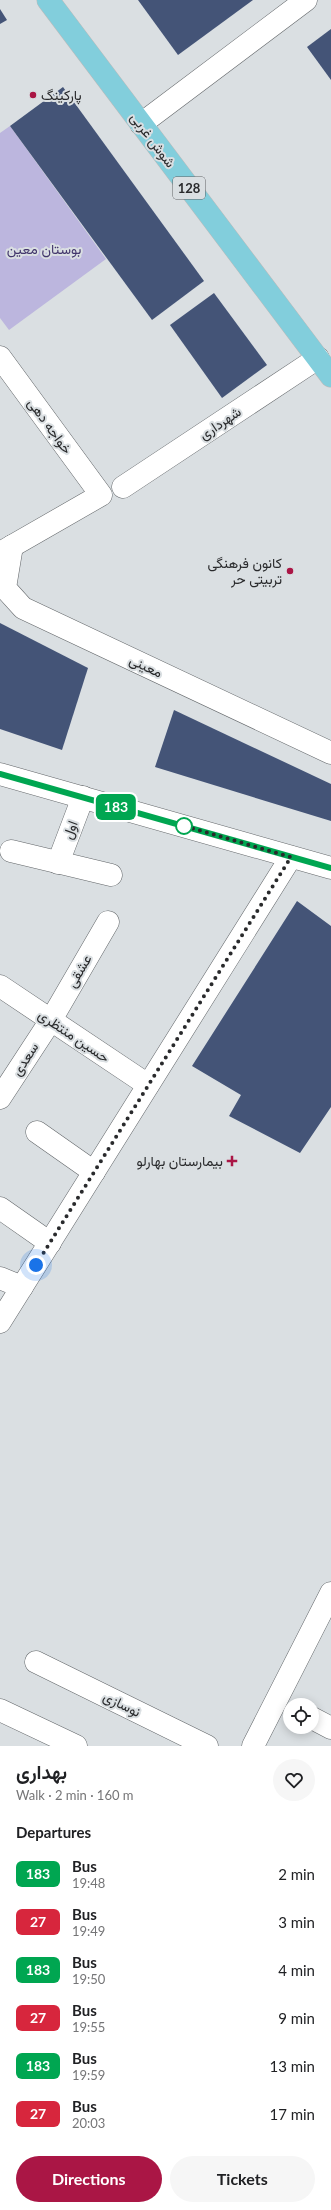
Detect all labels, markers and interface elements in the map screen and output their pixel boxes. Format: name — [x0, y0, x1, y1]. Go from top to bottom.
place label: پارکینگ — [41, 86, 82, 105]
marker: پارکینگ — [28, 90, 38, 100]
street label: شوش غربی — [126, 109, 180, 171]
road number: 128 — [173, 177, 205, 199]
park label: بوستان معین — [7, 240, 81, 258]
street label: خواجه دهی — [24, 395, 76, 457]
street label: شهرداری — [196, 402, 244, 444]
place label: کانون فرهنگی تربیتی حر — [207, 554, 282, 588]
marker: کانون فرهنگی تربیتی حر — [285, 566, 295, 576]
street label: معینی — [127, 651, 165, 681]
line badge: 183 — [93, 794, 139, 820]
text: 183 — [104, 798, 128, 815]
unlabelled marker — [175, 817, 193, 835]
street label: اول — [58, 818, 83, 842]
street label: عشقی — [62, 951, 96, 991]
street label: حسین منتظری — [35, 1006, 113, 1066]
street label: سعدی — [8, 1039, 42, 1079]
place label: بیمارستان بهارلو — [136, 1152, 223, 1170]
marker: بیمارستان بهارلو — [226, 1155, 238, 1167]
your location — [26, 1255, 46, 1275]
street label: نوسازی — [100, 1687, 144, 1721]
map controls — [283, 1698, 319, 1734]
button: locate — [283, 1698, 319, 1734]
button: heart — [273, 1759, 315, 1801]
text: بهداری — [16, 1760, 67, 1783]
text: Walk · 2 min · 160 m — [16, 1787, 134, 1803]
text: Departures — [16, 1823, 91, 1841]
text: Bus — [72, 1857, 97, 1875]
text: 183 — [26, 1865, 50, 1882]
text: 2 min — [278, 1865, 315, 1883]
text: 19:48 — [72, 1875, 105, 1891]
text: Bus — [72, 1905, 97, 1923]
text: 27 — [30, 1913, 46, 1930]
text: 3 min — [278, 1913, 315, 1931]
text: 19:49 — [72, 1923, 105, 1939]
text: Bus — [72, 1953, 97, 1971]
text: 183 — [26, 1961, 50, 1978]
text: 4 min — [278, 1961, 315, 1979]
text: 19:50 — [72, 1971, 105, 1987]
text: Bus — [72, 2001, 97, 2019]
text: 27 — [30, 2009, 46, 2026]
text: 9 min — [278, 2009, 315, 2027]
text: 19:55 — [72, 2019, 105, 2035]
text: Bus — [72, 2049, 97, 2067]
text: 183 — [26, 2057, 50, 2074]
text: 13 min — [269, 2057, 315, 2075]
text: 19:59 — [72, 2067, 105, 2083]
text: Bus — [72, 2097, 97, 2115]
text: 27 — [30, 2105, 46, 2122]
text: 17 min — [269, 2105, 315, 2123]
text: 20:03 — [72, 2115, 105, 2131]
button: Directions — [16, 2156, 162, 2202]
button: Tickets — [170, 2156, 315, 2202]

